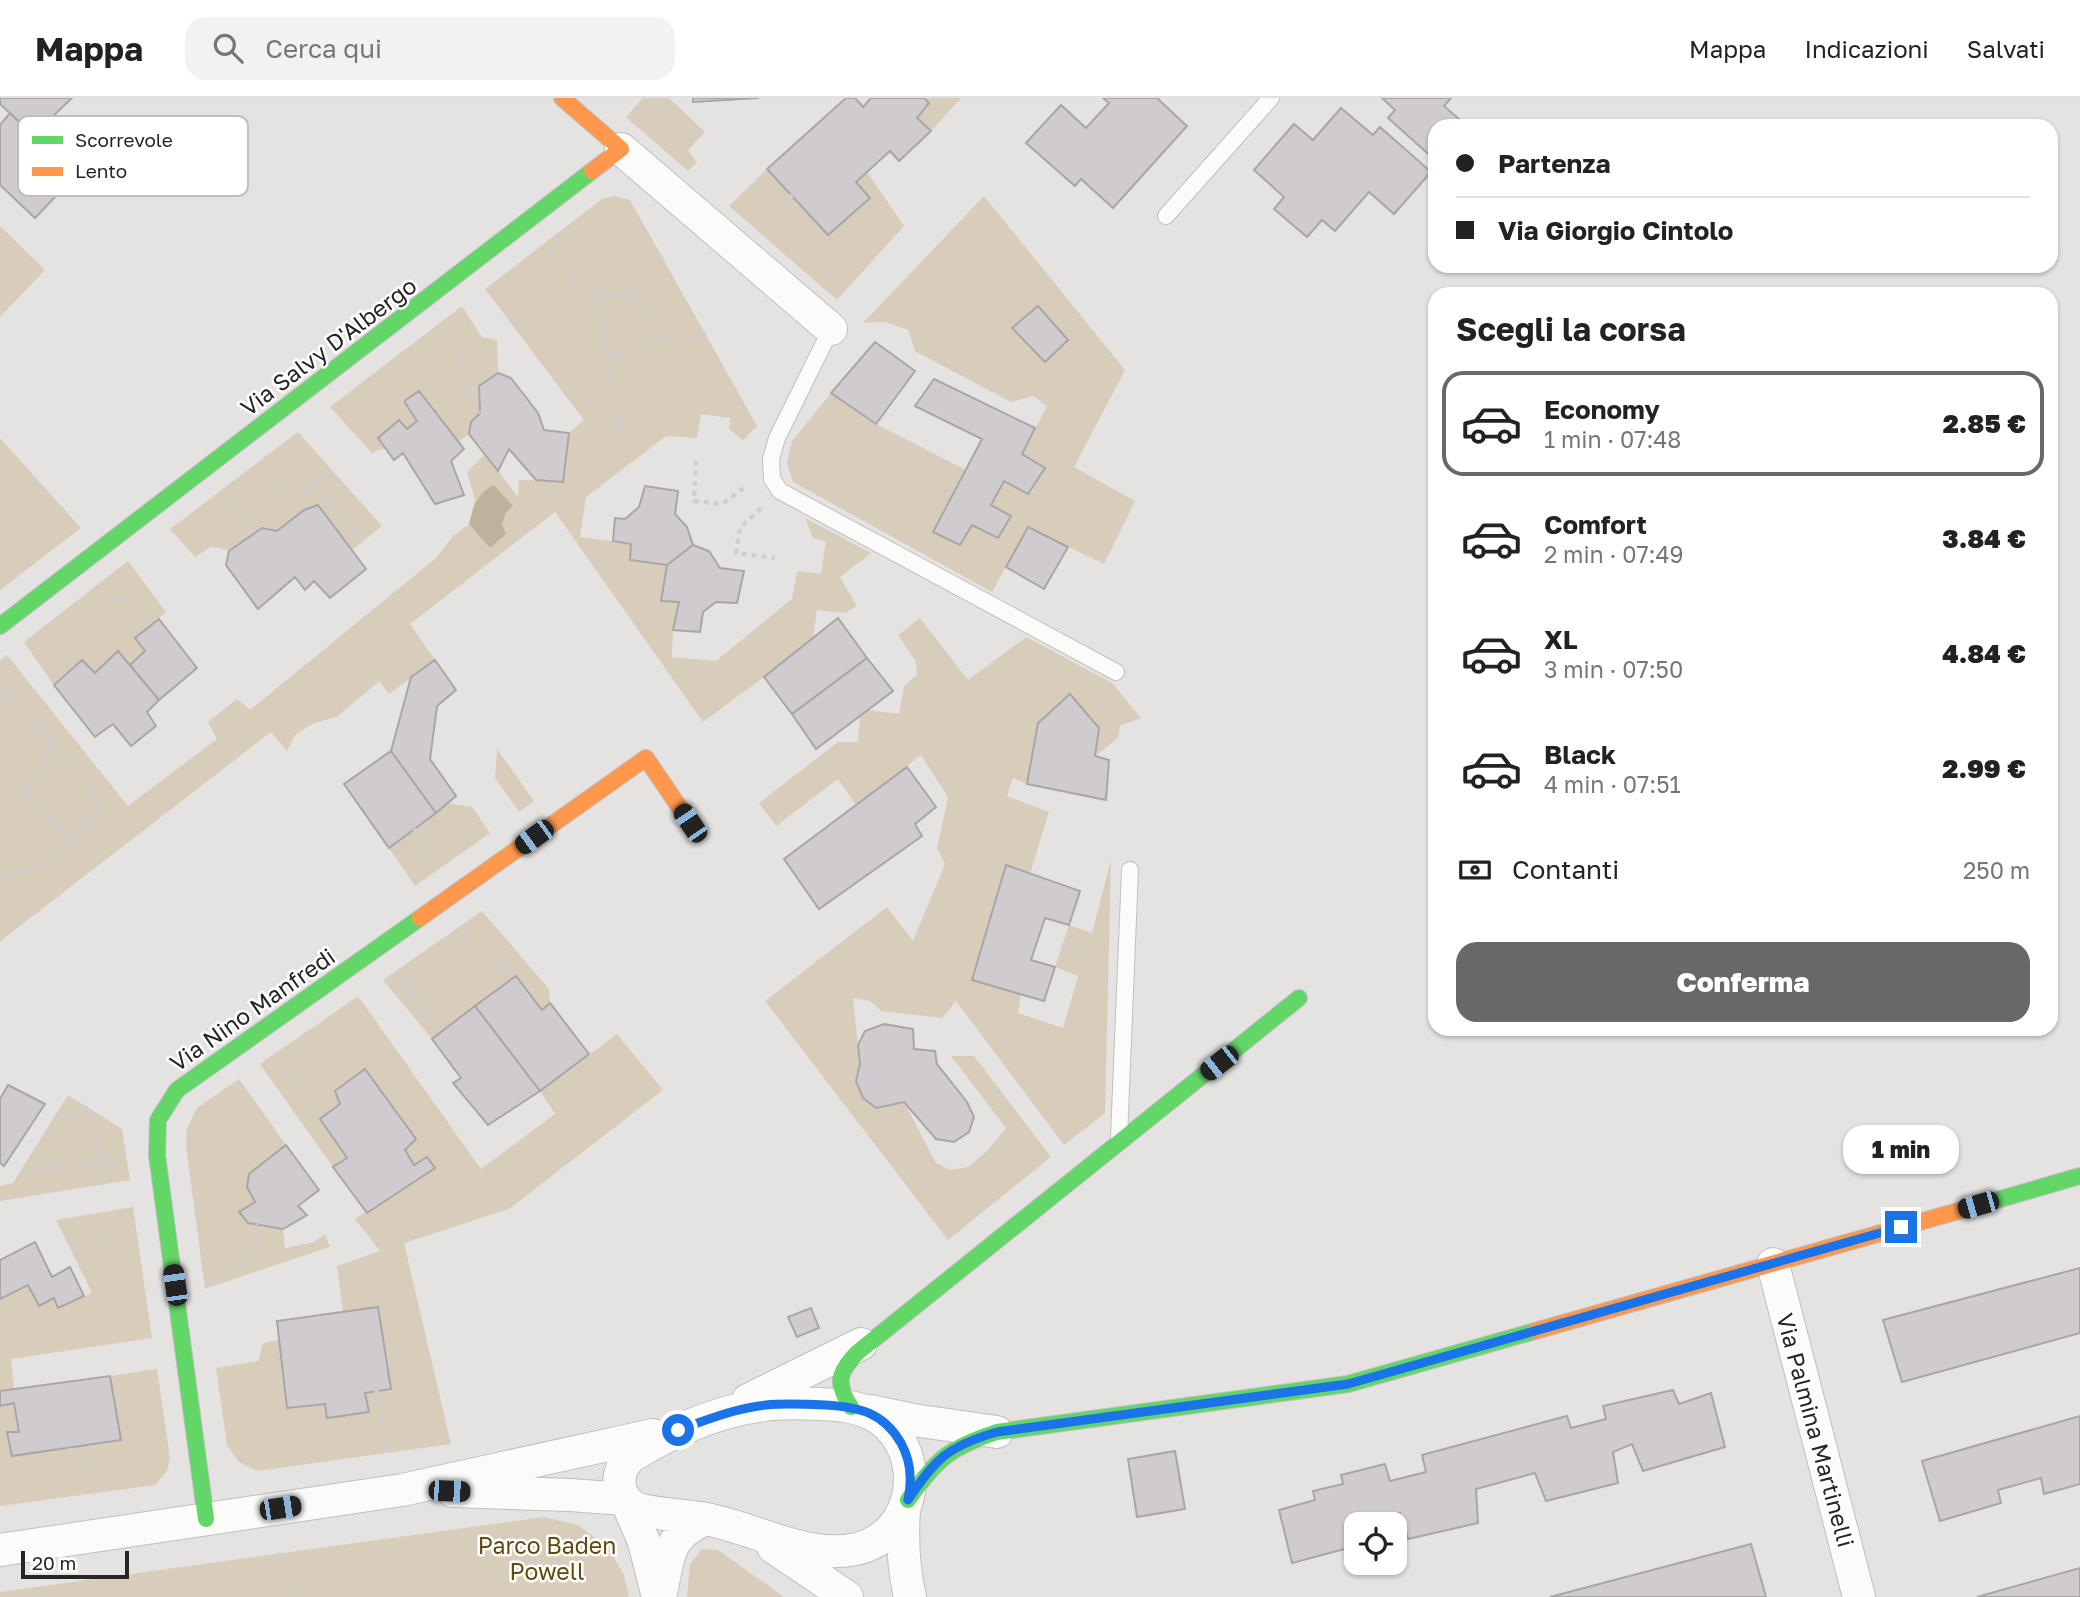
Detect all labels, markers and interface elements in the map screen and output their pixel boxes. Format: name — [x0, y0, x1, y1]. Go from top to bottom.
search box — [185, 17, 675, 80]
text: Mappa — [35, 29, 143, 68]
icon: search — [209, 29, 247, 67]
text: Cerca qui — [265, 33, 382, 64]
text: Mappa — [1689, 34, 1766, 63]
text: Indicazioni — [1804, 34, 1929, 63]
text: Salvati — [1967, 34, 2045, 63]
legend — [18, 116, 248, 196]
text: Scorrevole — [75, 128, 173, 151]
text: Partenza — [1498, 148, 1611, 179]
text: Lento — [75, 159, 127, 182]
text: Via Giorgio Cintolo — [1498, 215, 1733, 246]
street label: Via Salvy D'Albergo — [235, 271, 421, 421]
text: Scegli la corsa — [1456, 310, 1686, 348]
icon: car — [1460, 392, 1523, 455]
text: Economy — [1544, 394, 1660, 425]
text: 2.85 € — [1943, 408, 2026, 439]
text: 1 min · 07:48 — [1544, 425, 1681, 453]
icon: car — [1460, 507, 1523, 570]
text: Comfort — [1544, 509, 1647, 540]
text: 3.84 € — [1942, 523, 2026, 554]
text: 2 min · 07:49 — [1544, 540, 1683, 568]
icon: car — [1460, 622, 1523, 685]
text: XL — [1544, 624, 1578, 655]
text: 4.84 € — [1942, 638, 2026, 669]
text: 3 min · 07:50 — [1544, 655, 1683, 683]
icon: car — [1460, 737, 1523, 800]
text: Black — [1544, 739, 1616, 770]
text: 2.99 € — [1942, 753, 2026, 784]
text: 4 min · 07:51 — [1544, 770, 1681, 798]
car — [670, 800, 711, 846]
car — [511, 816, 558, 858]
icon: cash — [1456, 851, 1494, 889]
text: Contanti — [1512, 854, 1619, 885]
text: 250 m — [1963, 856, 2030, 884]
street label: Via Nino Manfredi — [164, 942, 340, 1076]
button: Conferma — [1456, 942, 2030, 1022]
car — [1196, 1042, 1243, 1084]
callout: 1 min — [1843, 1126, 1959, 1174]
text: 1 min — [1872, 1135, 1930, 1163]
car — [1955, 1189, 2002, 1221]
route end — [1885, 1211, 1917, 1243]
car — [162, 1263, 189, 1307]
street label: Via Palmina Martinelli — [1771, 1310, 1861, 1550]
route start — [662, 1414, 694, 1446]
car — [428, 1480, 471, 1502]
car — [258, 1494, 303, 1522]
map controls — [1344, 1512, 1407, 1575]
button: locate — [1344, 1512, 1407, 1575]
park label: Parco Baden Powell — [478, 1531, 616, 1585]
scale bar — [21, 1548, 130, 1580]
text: 20 m — [32, 1551, 76, 1574]

